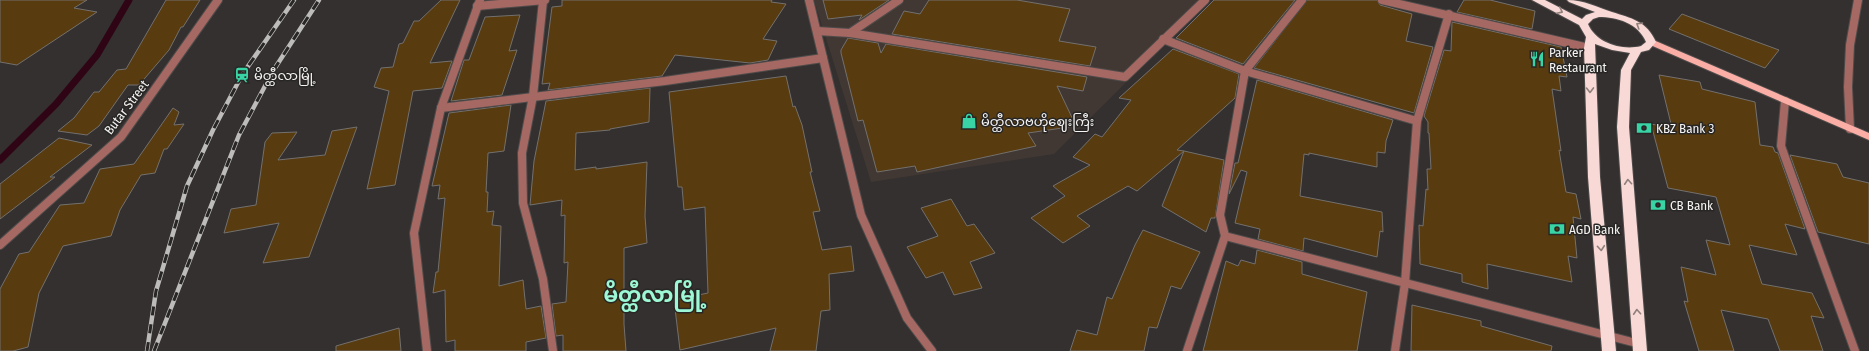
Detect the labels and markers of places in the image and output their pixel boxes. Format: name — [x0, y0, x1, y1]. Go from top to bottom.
place label: Parker Restaurant — [1549, 45, 1608, 75]
restaurant icon: Parker Restaurant — [1528, 50, 1546, 68]
station icon: မိတ္ထီလာမြို့ — [233, 66, 251, 84]
place label: မိတ္ထီလာမြို့ — [254, 67, 316, 86]
shop icon: မိတ္ထီလာဗဟိုဈေးကြီး — [960, 112, 978, 130]
place label: မိတ္ထီလာဗဟိုဈေးကြီး — [981, 113, 1094, 132]
bank icon: KBZ Bank 3 — [1635, 119, 1653, 137]
place label: KBZ Bank 3 — [1656, 121, 1714, 136]
bank icon: CB Bank — [1649, 196, 1667, 214]
place label: CB Bank — [1670, 198, 1714, 213]
bank icon: AGD Bank — [1548, 220, 1566, 238]
place label: AGD Bank — [1569, 222, 1621, 237]

